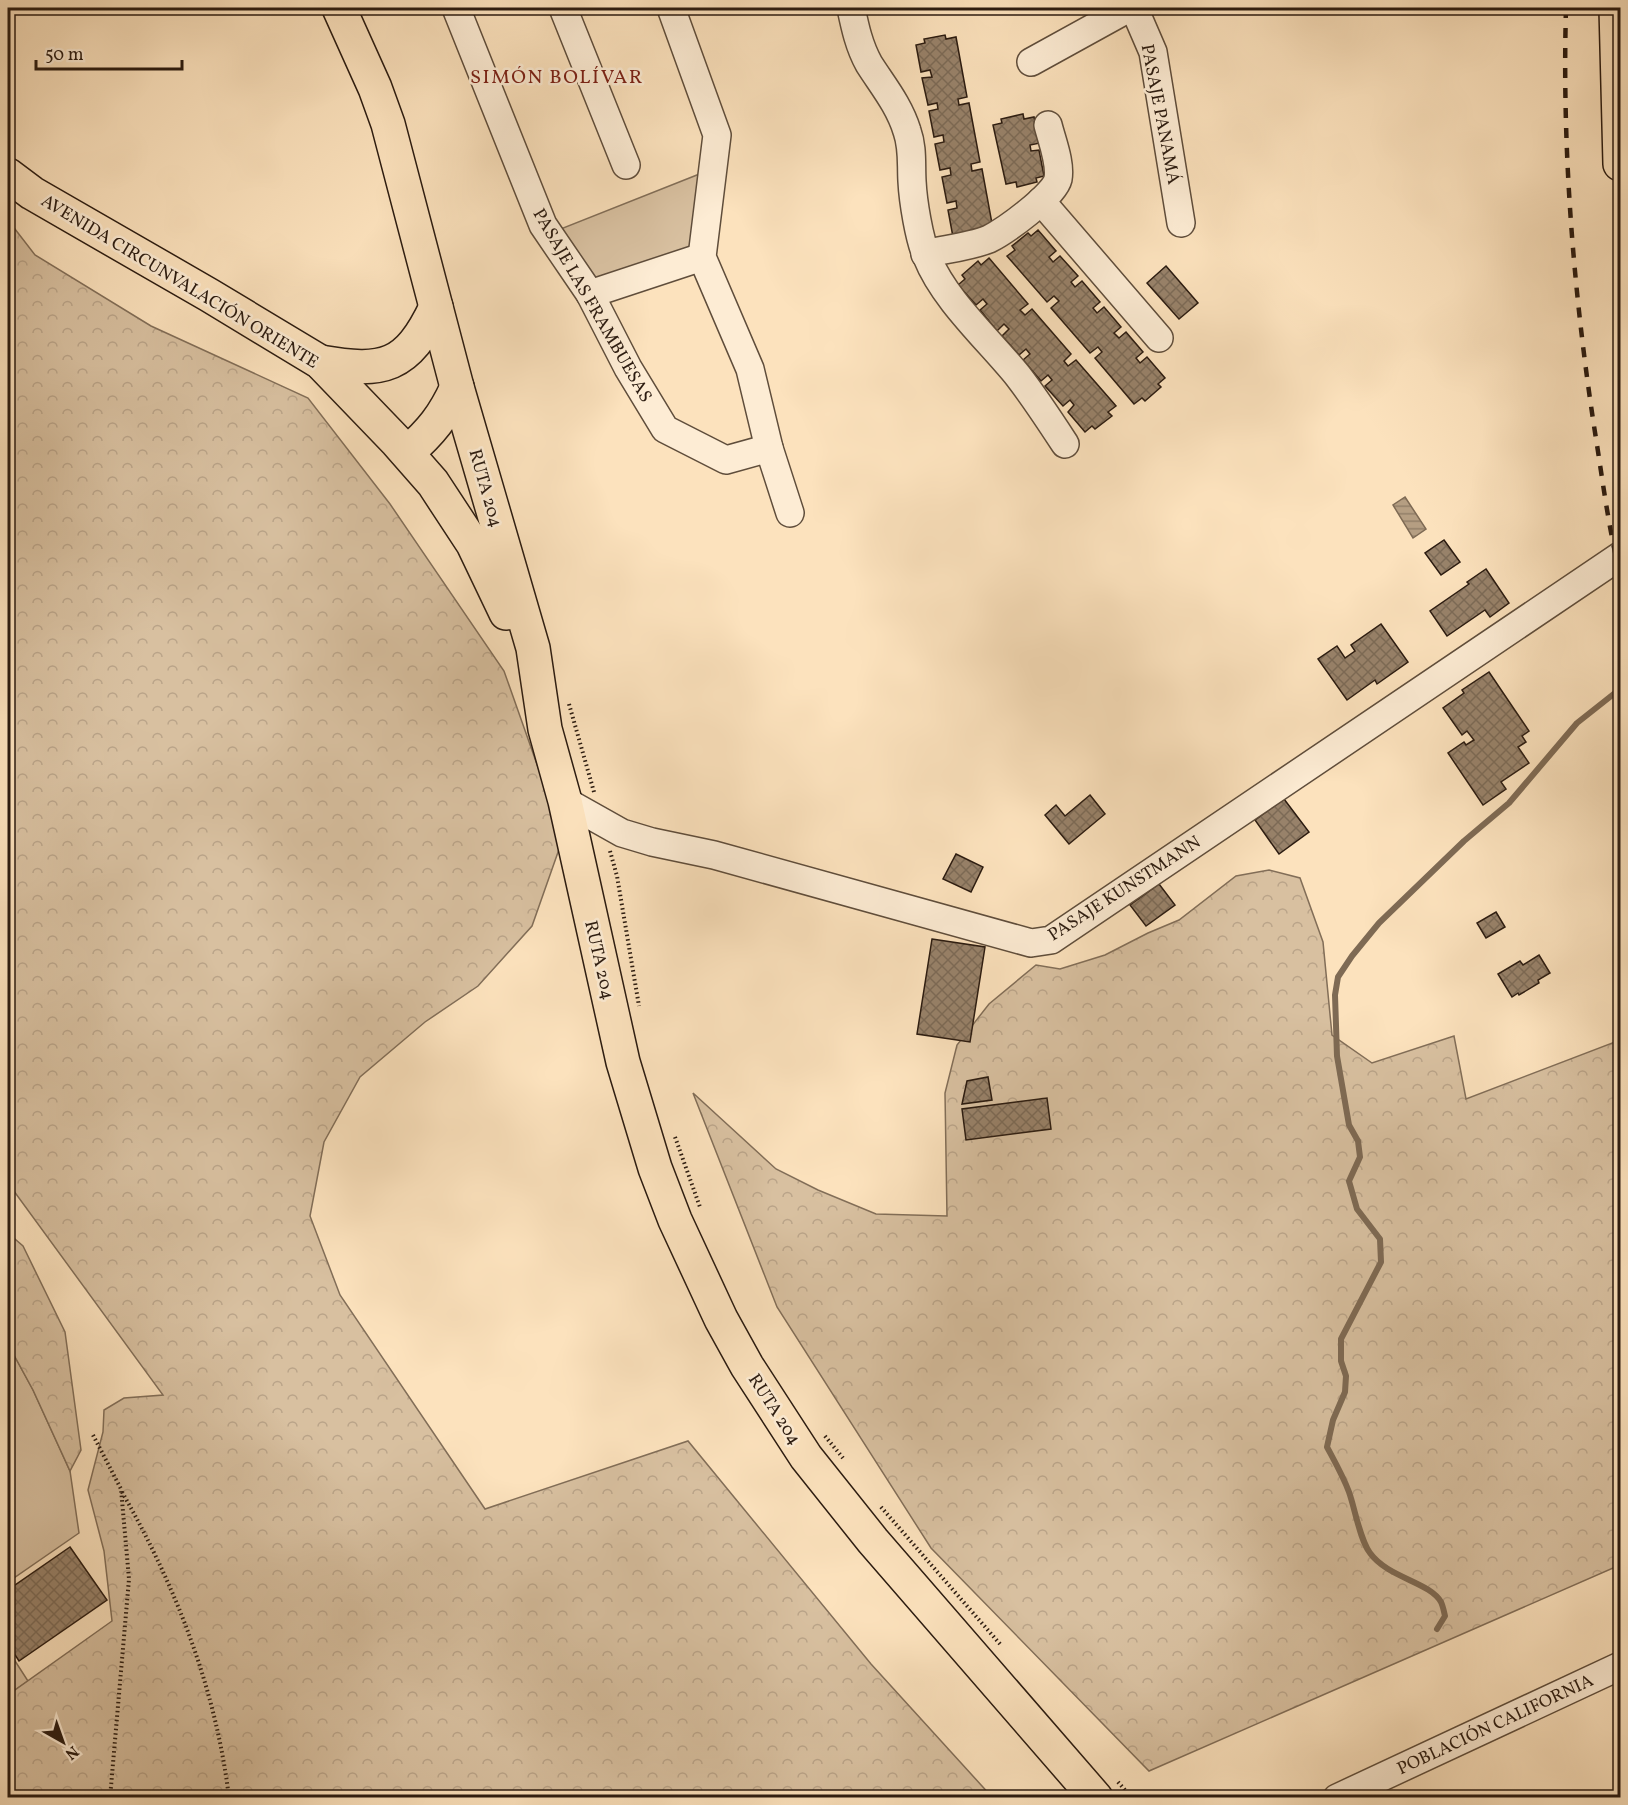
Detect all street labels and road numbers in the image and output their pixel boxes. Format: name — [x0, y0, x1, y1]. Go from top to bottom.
street label: PASAJE PANAMÁ — [1134, 42, 1185, 187]
street label: AVENIDA CIRCUNVALACIÓN ORIENTE — [36, 189, 323, 375]
street label: PASAJE LAS FRAMBUESAS — [526, 204, 658, 407]
street label: RUTA 204 — [461, 446, 508, 531]
street label: PASAJE KUNSTMANN — [1044, 830, 1206, 948]
street label: RUTA 204 — [577, 918, 620, 1002]
street label: RUTA 204 — [741, 1369, 806, 1450]
street label: POBLACIÓN CALIFORNIA — [1393, 1669, 1598, 1782]

